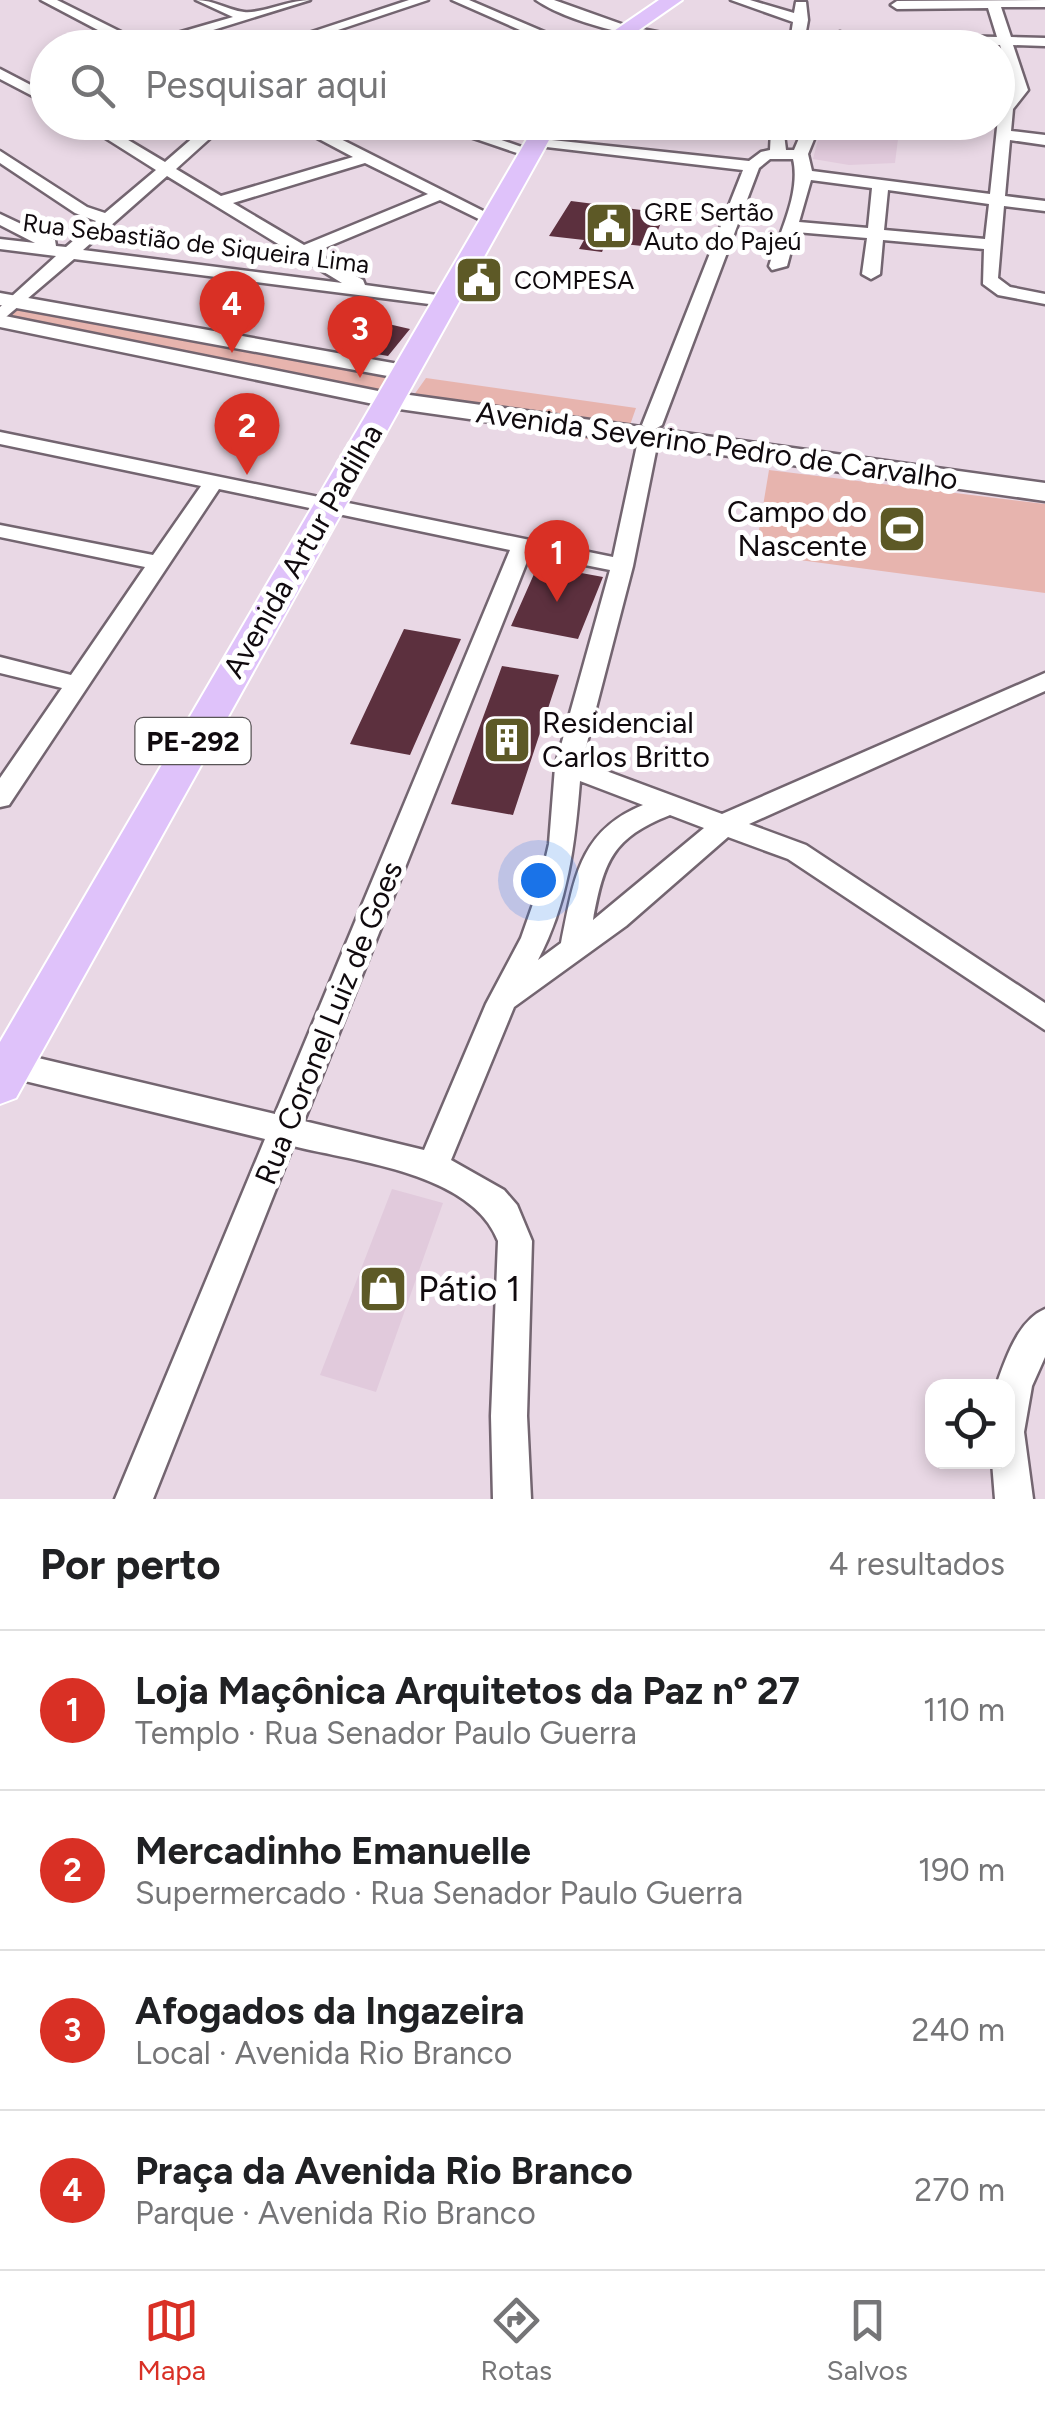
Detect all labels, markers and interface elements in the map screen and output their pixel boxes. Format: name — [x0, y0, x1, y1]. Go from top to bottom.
search box — [30, 30, 1015, 140]
icon: search — [65, 58, 120, 113]
text: Pesquisar aqui — [145, 62, 388, 108]
place label: GRE Sertão Auto do Pajeú — [644, 197, 802, 256]
public building icon: GRE Sertão Auto do Pajeú — [583, 200, 635, 252]
street label: Rua Sebastião de Siqueira Lima — [21, 207, 371, 279]
public building icon: COMPESA — [453, 254, 505, 306]
place label: COMPESA — [514, 265, 634, 295]
pin: 4 — [200, 270, 264, 353]
pin: 3 — [328, 296, 392, 378]
pin: 2 — [214, 392, 280, 475]
street label: Avenida Severino Pedro de Carvalho — [474, 393, 960, 498]
street label: Avenida Artur Padilha — [215, 417, 390, 684]
place label: Campo do Nascente — [727, 493, 867, 564]
sports icon: Campo do Nascente — [876, 503, 928, 555]
pin: 1 — [524, 520, 590, 602]
place label: Residencial Carlos Britto — [542, 704, 710, 775]
building icon: Residencial Carlos Britto — [481, 714, 533, 766]
road number: PE-292 — [136, 718, 250, 764]
your location — [513, 855, 564, 906]
street label: Rua Coronel Luiz de Goes — [247, 856, 410, 1190]
shop icon: Pátio 1 — [357, 1263, 409, 1315]
place label: Pátio 1 — [418, 1268, 520, 1310]
map controls — [925, 1379, 1015, 1469]
button: locate — [925, 1379, 1015, 1469]
text: Por perto — [40, 1539, 221, 1590]
text: 4 resultados — [829, 1545, 1005, 1583]
text: Loja Maçônica Arquitetos da Paz nº 27 — [135, 1668, 800, 1714]
text: 1 — [66, 1691, 79, 1729]
text: 110 m — [923, 1691, 1005, 1729]
text: Templo · Rua Senador Paulo Guerra — [135, 1714, 637, 1752]
text: Mercadinho Emanuelle — [135, 1828, 531, 1874]
text: 2 — [63, 1851, 82, 1889]
text: 190 m — [918, 1851, 1005, 1889]
text: Supermercado · Rua Senador Paulo Guerra — [135, 1874, 743, 1912]
text: Afogados da Ingazeira — [135, 1988, 525, 2034]
text: 3 — [64, 2011, 81, 2049]
text: 240 m — [912, 2011, 1005, 2049]
text: Local · Avenida Rio Branco — [135, 2034, 512, 2072]
text: Praça da Avenida Rio Branco — [135, 2148, 633, 2194]
text: 4 — [62, 2171, 83, 2209]
text: 270 m — [914, 2171, 1005, 2209]
text: Parque · Avenida Rio Branco — [135, 2194, 536, 2232]
tab: Mapa — [137, 2293, 206, 2387]
tab: Rotas — [481, 2293, 552, 2387]
tab: Salvos — [827, 2293, 908, 2387]

